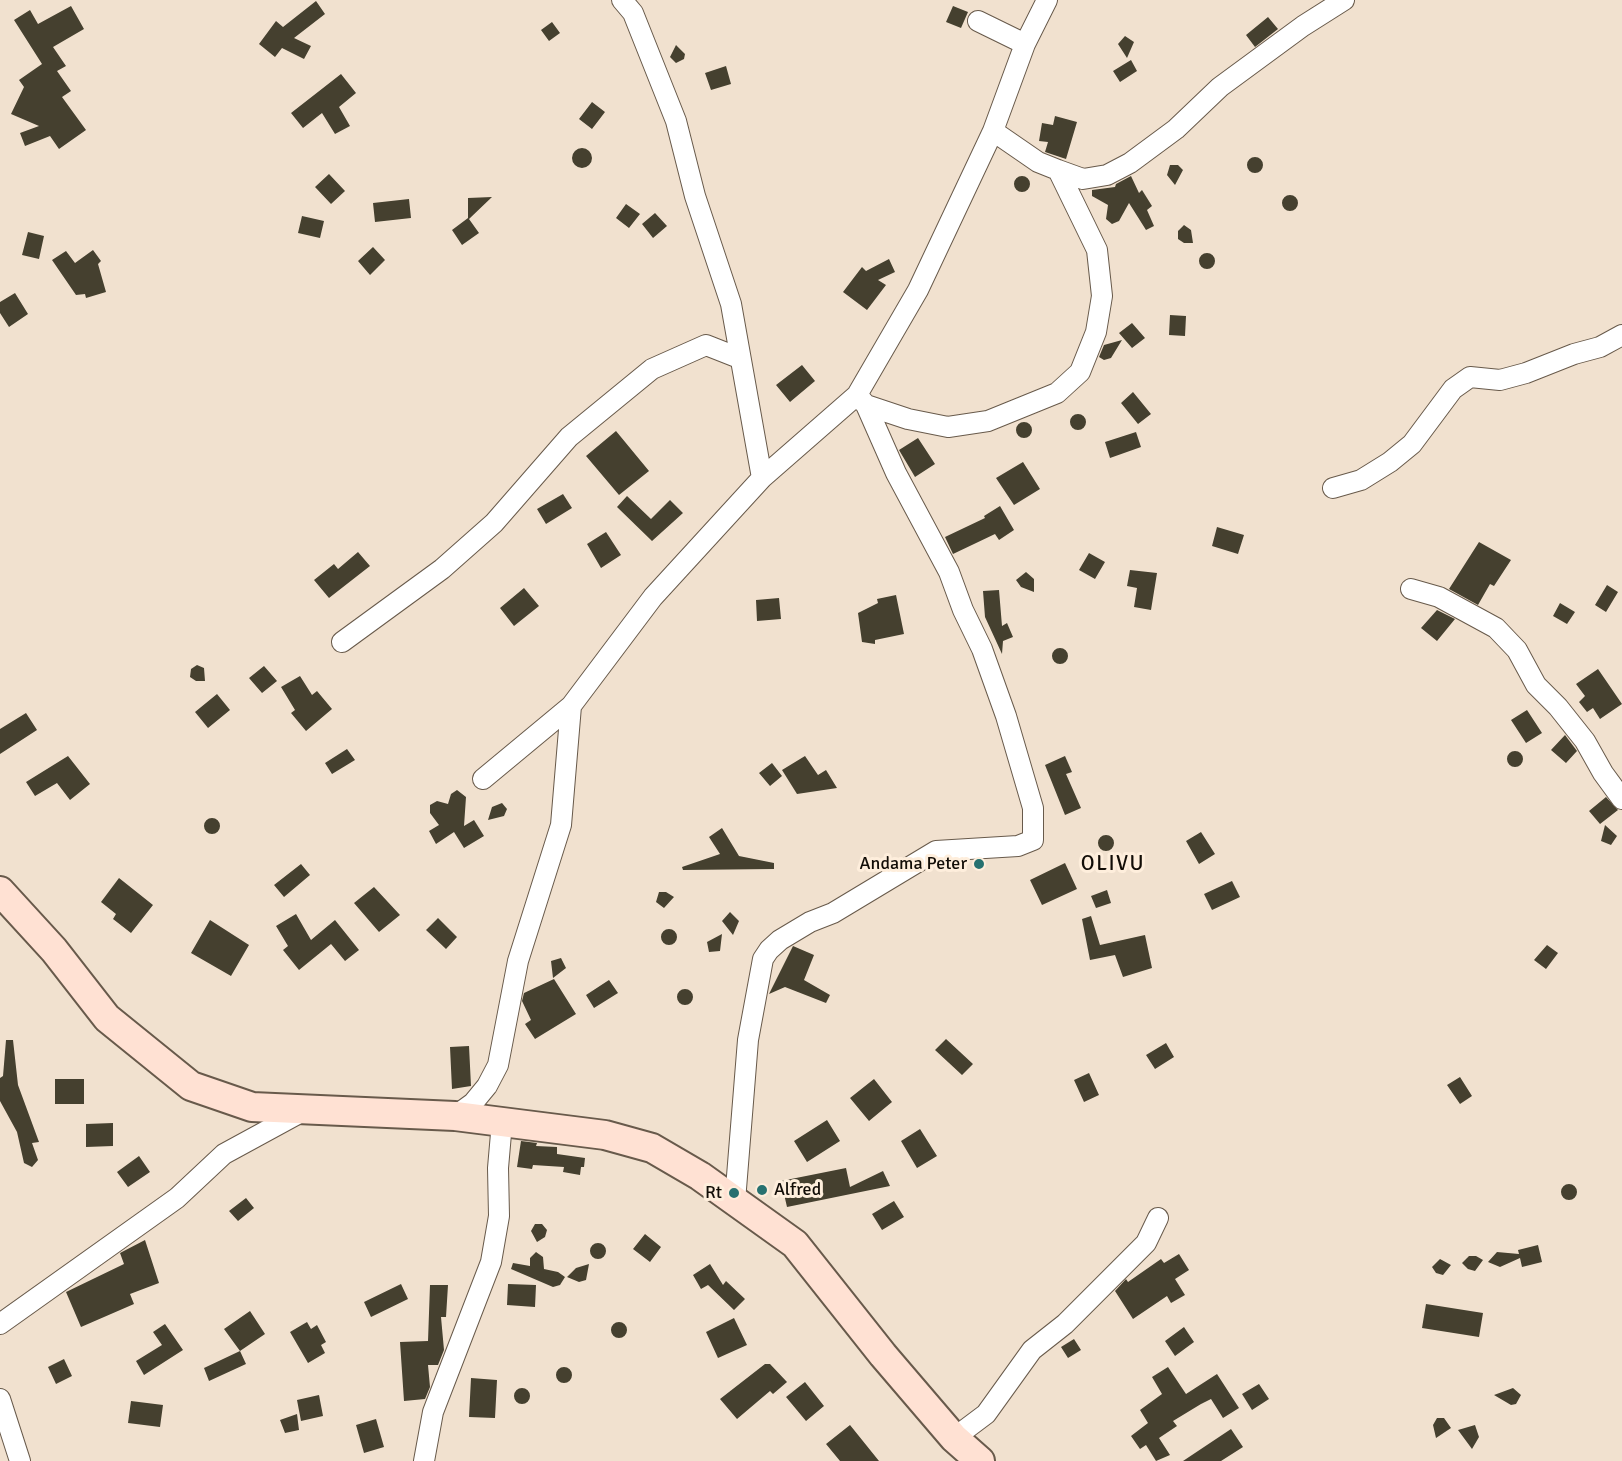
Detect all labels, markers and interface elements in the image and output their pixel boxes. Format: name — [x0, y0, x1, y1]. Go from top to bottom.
district label: OLIVU — [1081, 851, 1145, 877]
place label: Andama Peter — [860, 853, 967, 875]
marker: Andama Peter — [972, 857, 986, 871]
place label: Alfred — [774, 1179, 821, 1201]
place label: Rt — [705, 1182, 722, 1204]
marker: Alfred — [755, 1183, 769, 1197]
marker: Rt — [727, 1186, 741, 1200]

